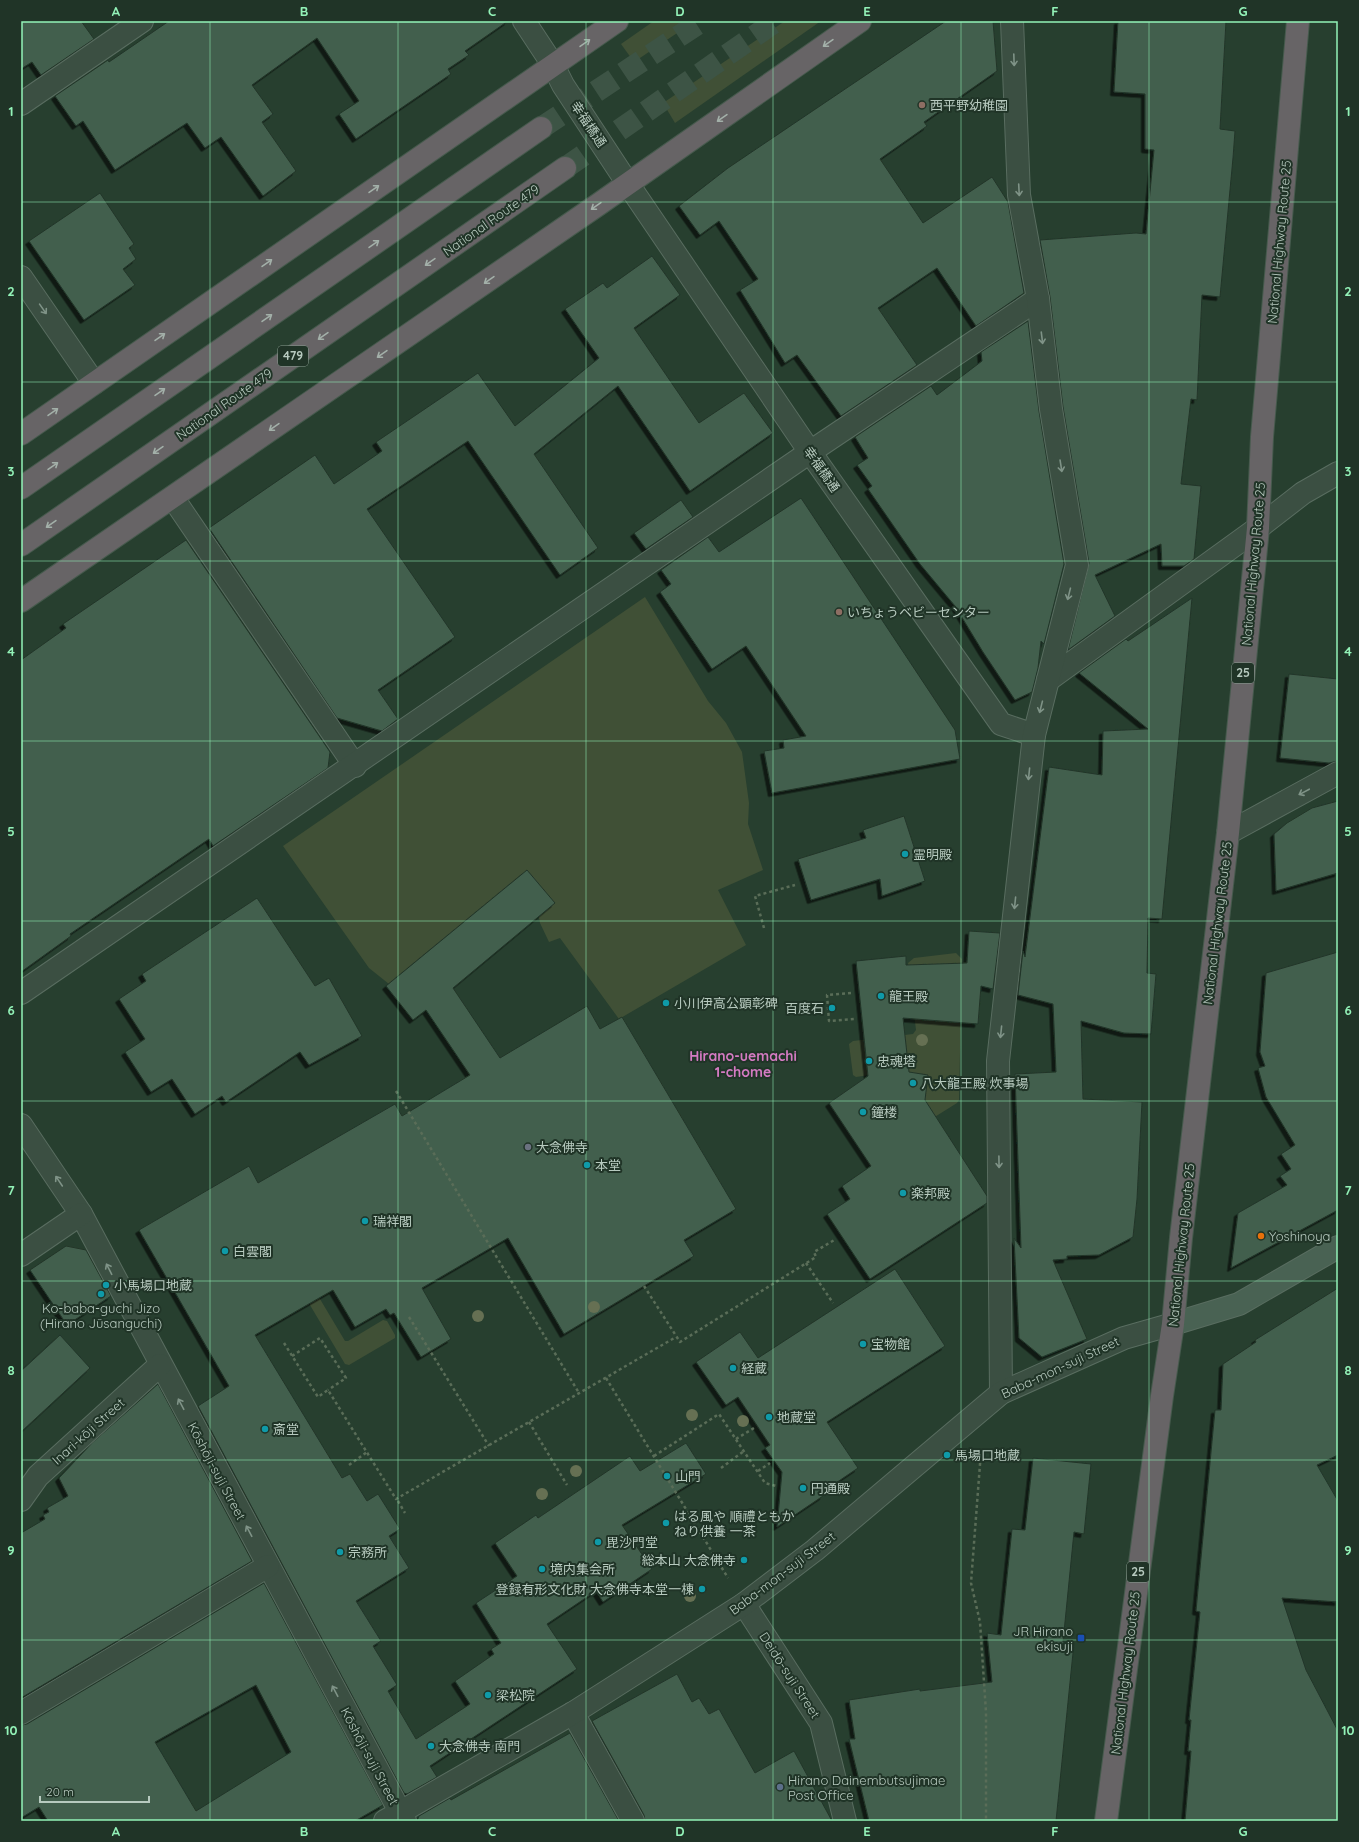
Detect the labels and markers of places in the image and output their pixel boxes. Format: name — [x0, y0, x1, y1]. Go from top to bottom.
place label: 西平野幼稚園 — [930, 97, 1008, 113]
marker: 西平野幼稚園 — [917, 100, 927, 110]
place label: いちょうベビーセンター — [847, 604, 990, 620]
marker: いちょうベビーセンター — [834, 607, 844, 617]
place label: 霊明殿 — [913, 846, 952, 862]
marker: 霊明殿 — [900, 849, 910, 859]
place label: 龍王殿 — [889, 988, 928, 1004]
marker: 龍王殿 — [876, 991, 886, 1001]
place label: 小川伊高公顕彰碑 — [674, 995, 778, 1011]
marker: 小川伊高公顕彰碑 — [661, 998, 671, 1008]
place label: 百度石 — [785, 1000, 824, 1016]
marker: 百度石 — [827, 1003, 837, 1013]
place label: 忠魂塔 — [877, 1053, 916, 1069]
marker: 忠魂塔 — [864, 1056, 874, 1066]
place label: 八大龍王殿 炊事場 — [921, 1075, 1029, 1091]
marker: 八大龍王殿 炊事場 — [908, 1078, 918, 1088]
place label: 鐘楼 — [871, 1104, 897, 1120]
marker: 鐘楼 — [858, 1107, 868, 1117]
place label: 大念佛寺 — [536, 1139, 588, 1155]
marker: 大念佛寺 — [523, 1142, 533, 1152]
place label: 本堂 — [595, 1157, 621, 1173]
marker: 本堂 — [582, 1160, 592, 1170]
place label: 楽邦殿 — [911, 1185, 950, 1201]
marker: 楽邦殿 — [898, 1188, 908, 1198]
place label: 瑞祥閣 — [373, 1213, 412, 1229]
marker: 瑞祥閣 — [360, 1216, 370, 1226]
place label: Yoshinoya — [1269, 1228, 1330, 1244]
marker: Yoshinoya — [1256, 1231, 1266, 1241]
place label: 白雲閣 — [233, 1243, 272, 1259]
marker: 白雲閣 — [220, 1246, 230, 1256]
place label: 小馬場口地蔵 — [114, 1277, 192, 1293]
marker: 小馬場口地蔵 — [101, 1280, 111, 1290]
marker: Ko-baba-guchi Jizo (Hirano Jūsanguchi) — [96, 1289, 106, 1299]
place label: Ko-baba-guchi Jizo (Hirano Jūsanguchi) — [40, 1300, 162, 1331]
place label: 宝物館 — [871, 1336, 910, 1352]
marker: 宝物館 — [858, 1339, 868, 1349]
place label: 経蔵 — [741, 1360, 767, 1376]
marker: 経蔵 — [728, 1363, 738, 1373]
place label: 地蔵堂 — [777, 1409, 816, 1425]
marker: 地蔵堂 — [764, 1412, 774, 1422]
place label: 斎堂 — [273, 1421, 299, 1437]
marker: 斎堂 — [260, 1424, 270, 1434]
place label: 馬場口地蔵 — [955, 1447, 1020, 1463]
marker: 馬場口地蔵 — [942, 1450, 952, 1460]
place label: 山門 — [675, 1468, 701, 1484]
marker: 山門 — [662, 1471, 672, 1481]
place label: 円通殿 — [811, 1480, 850, 1496]
marker: 円通殿 — [798, 1483, 808, 1493]
place label: はる風や 順禮ともか ねり供養 一茶 — [674, 1508, 795, 1539]
marker: はる風や 順禮ともか ねり供養 一茶 — [661, 1518, 671, 1528]
place label: 毘沙門堂 — [606, 1534, 658, 1550]
marker: 毘沙門堂 — [593, 1537, 603, 1547]
place label: 宗務所 — [348, 1544, 387, 1560]
marker: 宗務所 — [335, 1547, 345, 1557]
place label: 総本山 大念佛寺 — [641, 1552, 736, 1568]
marker: 総本山 大念佛寺 — [739, 1555, 749, 1565]
place label: 境内集会所 — [550, 1561, 615, 1577]
marker: 境内集会所 — [537, 1564, 547, 1574]
place label: 登録有形文化財 大念佛寺本堂一棟 — [495, 1581, 694, 1597]
marker: 登録有形文化財 大念佛寺本堂一棟 — [697, 1584, 707, 1594]
place label: JR Hirano ekisuji — [1013, 1623, 1073, 1654]
marker: JR Hirano ekisuji — [1076, 1633, 1086, 1643]
place label: 梁松院 — [496, 1687, 535, 1703]
marker: 梁松院 — [483, 1690, 493, 1700]
place label: 大念佛寺 南門 — [439, 1738, 521, 1754]
marker: 大念佛寺 南門 — [426, 1741, 436, 1751]
place label: Hirano Dainembutsujimae Post Office — [788, 1772, 945, 1803]
marker: Hirano Dainembutsujimae Post Office — [775, 1782, 785, 1792]

